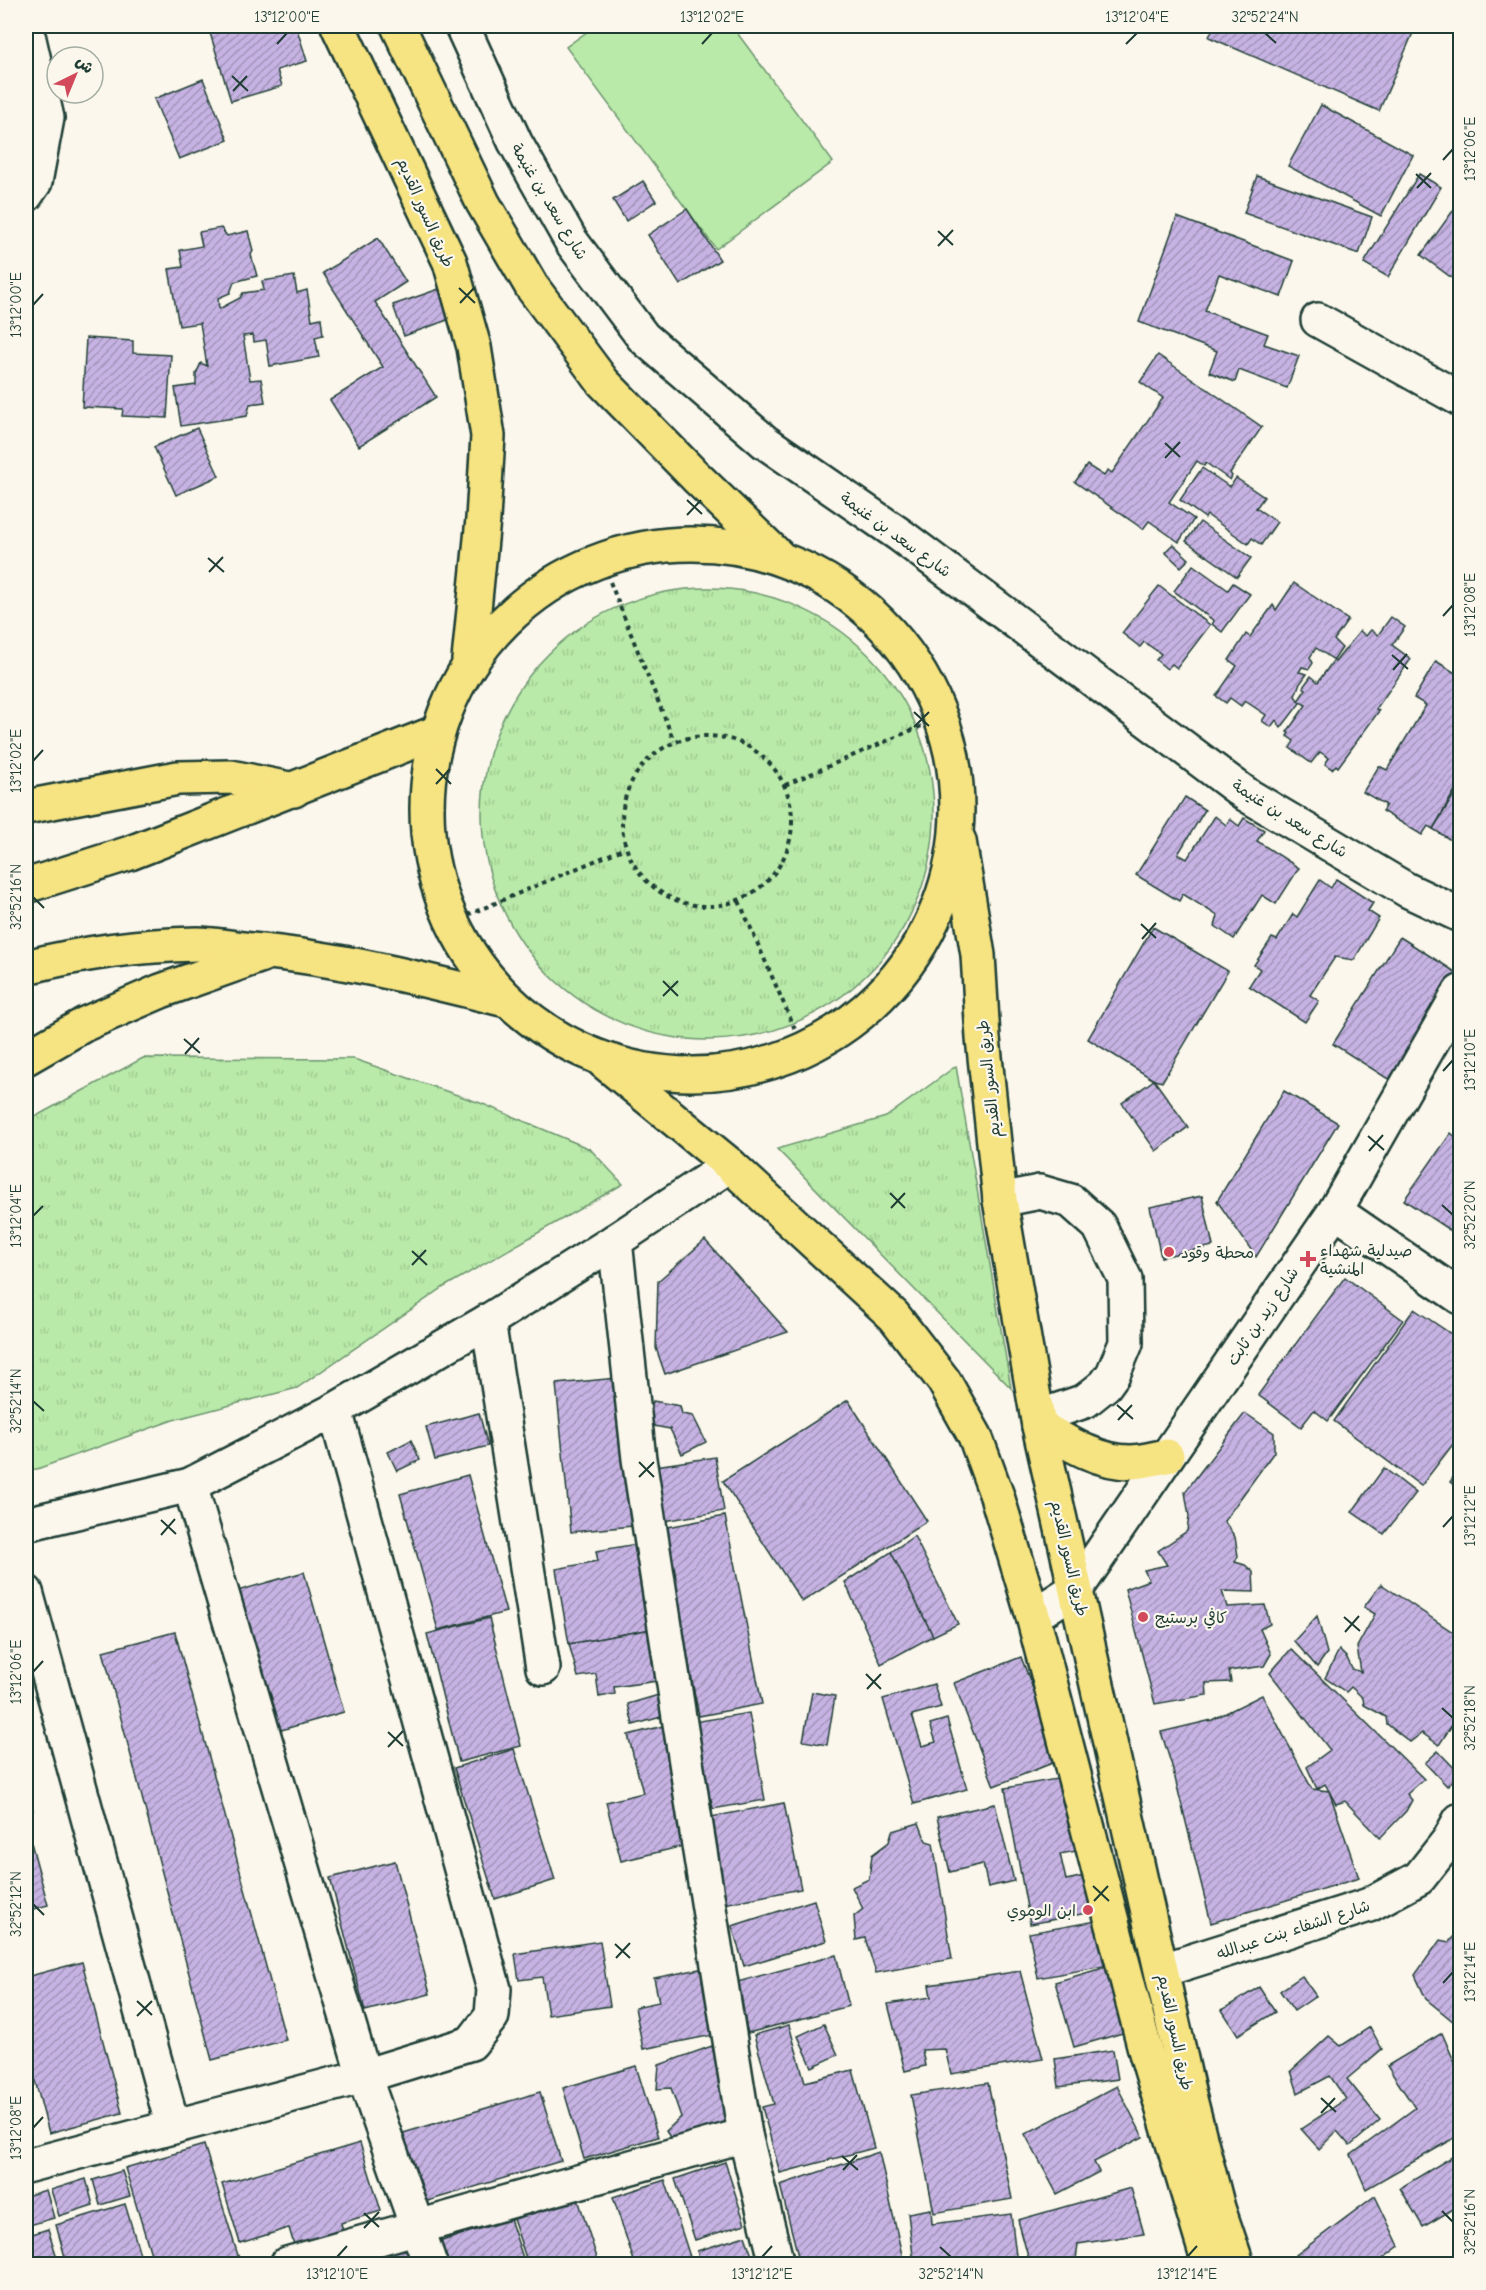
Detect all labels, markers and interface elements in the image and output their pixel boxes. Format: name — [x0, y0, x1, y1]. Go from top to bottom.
text: 13°12'00"E — [254, 8, 320, 26]
text: 13°12'02"E — [680, 8, 744, 26]
text: 13°12'04"E — [1105, 8, 1169, 26]
text: 32°52'24"N — [1231, 8, 1299, 26]
north arrow — [45, 45, 105, 105]
text: ش — [72, 52, 97, 77]
text: 13°12'06"E — [1461, 117, 1479, 181]
street label: شارع سعد بن غنيمة — [506, 140, 591, 264]
street label: طريق السور القديم — [390, 155, 457, 271]
text: 13°12'00"E — [7, 272, 25, 338]
street label: شارع سعد بن غنيمة — [835, 489, 954, 583]
text: 13°12'08"E — [1461, 573, 1479, 637]
text: 13°12'02"E — [7, 729, 25, 793]
street label: شارع سعد بن غنيمة — [1228, 776, 1350, 863]
text: 32°52'16"N — [7, 864, 25, 930]
street label: طريق السور القديم — [974, 1019, 1007, 1139]
text: 13°12'10"E — [1461, 1029, 1479, 1091]
text: 32°52'20"N — [1461, 1180, 1479, 1250]
text: 13°12'04"E — [7, 1184, 25, 1248]
place label: صيدلية شهداء المنشية — [1320, 1242, 1412, 1278]
place label: محطة وقود — [1181, 1244, 1254, 1263]
marker: محطة وقود — [1162, 1245, 1176, 1259]
marker: صيدلية شهداء المنشية — [1301, 1252, 1315, 1266]
street label: شارع زيد بن ثابت — [1223, 1264, 1304, 1370]
text: 32°52'14"N — [7, 1368, 25, 1434]
text: 13°12'12"E — [1461, 1486, 1479, 1546]
street label: طريق السور القديم — [1044, 1498, 1091, 1619]
place label: كافي برستيج — [1155, 1608, 1227, 1629]
marker: كافي برستيج — [1136, 1610, 1150, 1624]
text: 13°12'06"E — [7, 1640, 25, 1704]
text: 32°52'18"N — [1461, 1685, 1479, 1751]
text: 32°52'12"N — [7, 1871, 25, 1937]
street label: شارع الشفاء بنت عبدالله — [1214, 1897, 1373, 1965]
place label: ابن الوموي — [1007, 1902, 1076, 1922]
marker: ابن الوموي — [1081, 1903, 1095, 1917]
text: 13°12'14"E — [1461, 1942, 1479, 2002]
street label: طريق السور القديم — [1151, 1972, 1196, 2093]
text: 13°12'08"E — [7, 2096, 25, 2160]
text: 32°52'16"N — [1461, 2189, 1479, 2255]
text: 13°12'10"E — [306, 2265, 368, 2283]
text: 13°12'12"E — [732, 2265, 792, 2283]
text: 32°52'14"N — [918, 2265, 984, 2283]
text: 13°12'14"E — [1157, 2265, 1217, 2283]

